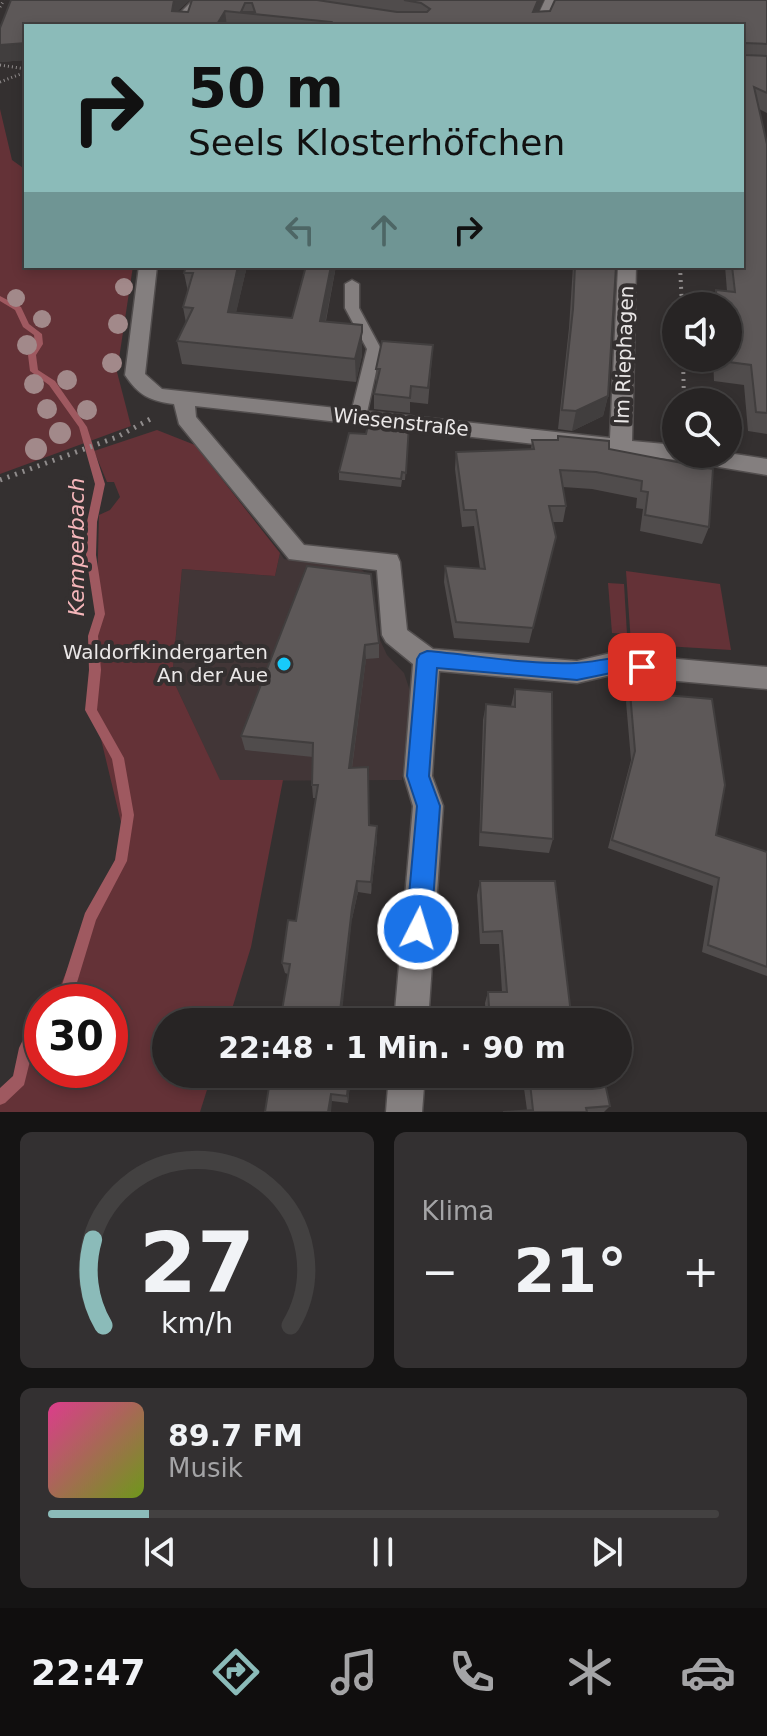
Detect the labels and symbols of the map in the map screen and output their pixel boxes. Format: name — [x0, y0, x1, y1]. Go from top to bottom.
street label: Im Riephagen — [610, 285, 638, 425]
street label: Wiesenstraße — [332, 403, 470, 441]
water label: Kemperbach — [64, 478, 89, 616]
pin — [608, 633, 676, 701]
place label: Waldorfkindergarten An der Aue — [63, 640, 268, 687]
marker: Waldorfkindergarten An der Aue — [275, 655, 293, 673]
position arrow — [376, 887, 460, 971]
speed limit sign: 30 — [24, 984, 128, 1088]

